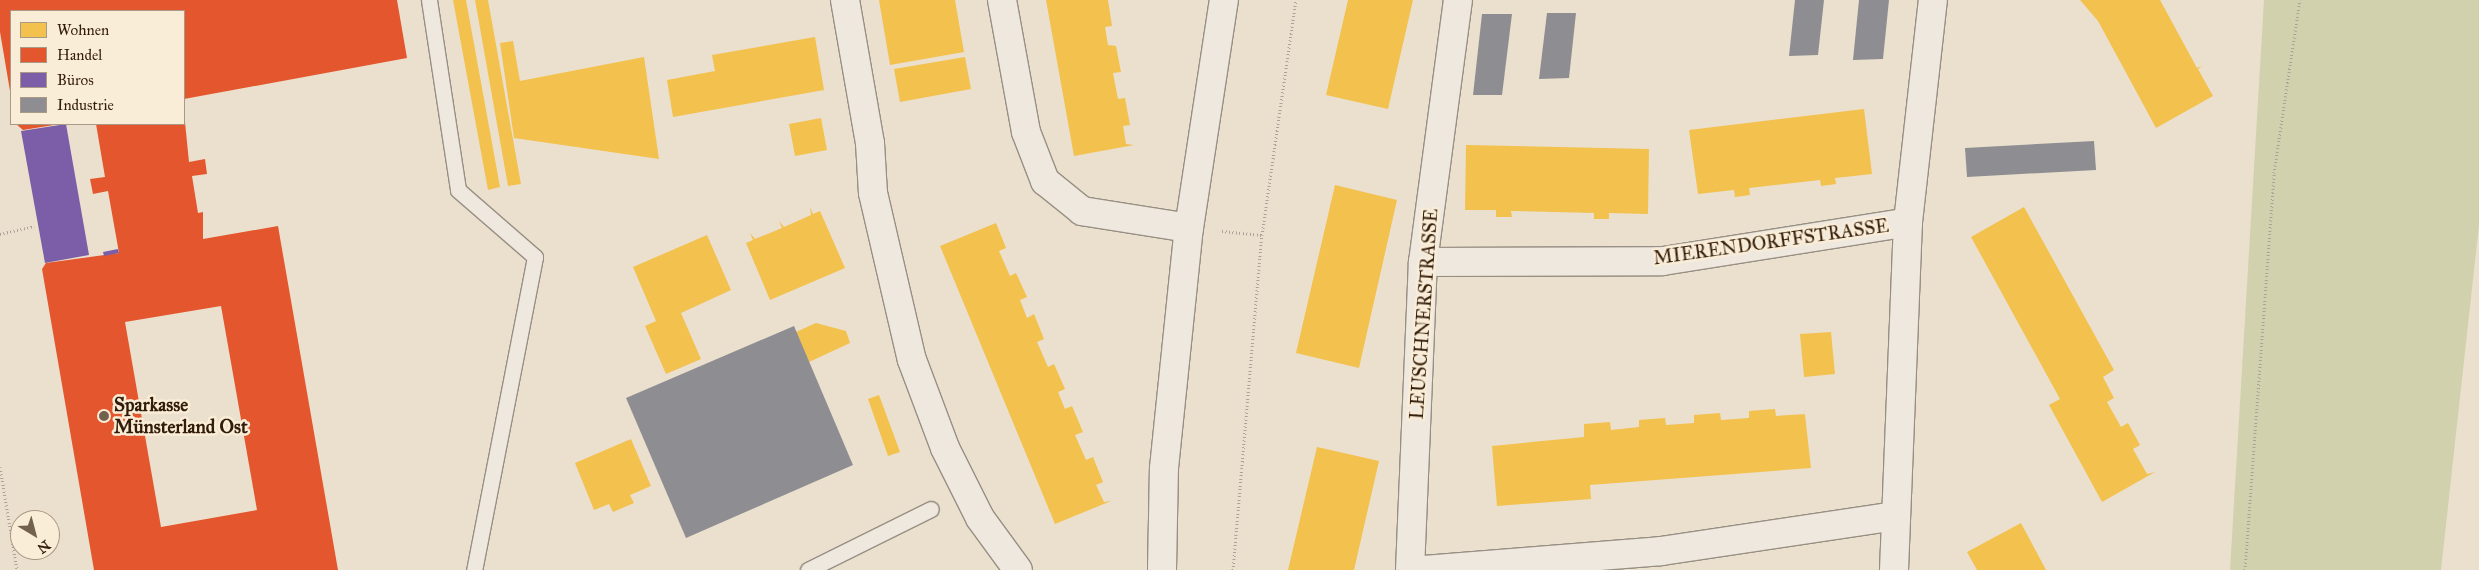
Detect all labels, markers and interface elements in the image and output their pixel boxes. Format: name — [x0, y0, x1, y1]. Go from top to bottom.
legend — [10, 10, 185, 125]
text: Wohnen — [57, 21, 109, 39]
text: Handel — [57, 46, 102, 64]
text: Büros — [57, 71, 94, 89]
text: Industrie — [57, 96, 114, 114]
street label: LEUSCHNERSTRASSE — [1405, 208, 1443, 420]
street label: MIERENDORFFSTRASSE — [1652, 214, 1890, 270]
place label: Sparkasse Münsterland Ost — [114, 394, 248, 438]
marker: Sparkasse Münsterland Ost — [98, 410, 110, 422]
north arrow — [10, 510, 60, 560]
text: N — [34, 536, 54, 557]

